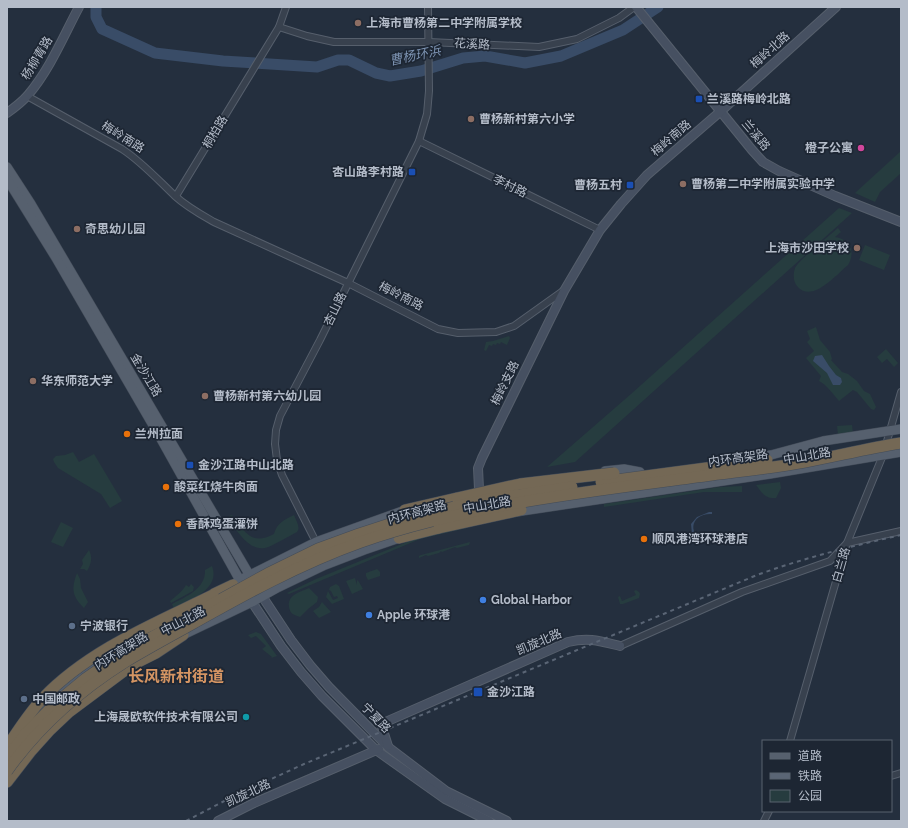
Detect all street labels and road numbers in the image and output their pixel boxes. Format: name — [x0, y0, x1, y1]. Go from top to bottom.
street label: 梅岭北路 — [747, 29, 793, 71]
street label: 杨柳青路 — [19, 34, 55, 82]
street label: 花溪路 — [454, 36, 490, 52]
street label: 桐柏路 — [200, 113, 230, 151]
street label: 梅岭南路 — [648, 117, 694, 159]
street label: 兰溪路 — [739, 117, 773, 153]
street label: 梅岭南路 — [99, 118, 147, 156]
street label: 李村路 — [491, 172, 529, 200]
street label: 梅岭南路 — [376, 279, 426, 313]
street label: 杏山路 — [321, 290, 349, 328]
street label: 金沙江路 — [128, 351, 164, 399]
street label: 梅岭支路 — [488, 358, 522, 408]
street label: 中山北路 — [782, 445, 832, 467]
street label: 内环高架路 — [707, 447, 769, 469]
street label: 中山北路 — [462, 494, 512, 516]
street label: 内环高架路 — [386, 497, 448, 527]
street label: 白兰路 — [829, 546, 853, 584]
street label: 中山北路 — [158, 604, 208, 638]
street label: 凯旋北路 — [514, 626, 564, 658]
street label: 内环高架路 — [92, 629, 150, 673]
street label: 宁夏路 — [358, 700, 394, 736]
street label: 凯旋北路 — [223, 777, 273, 809]

